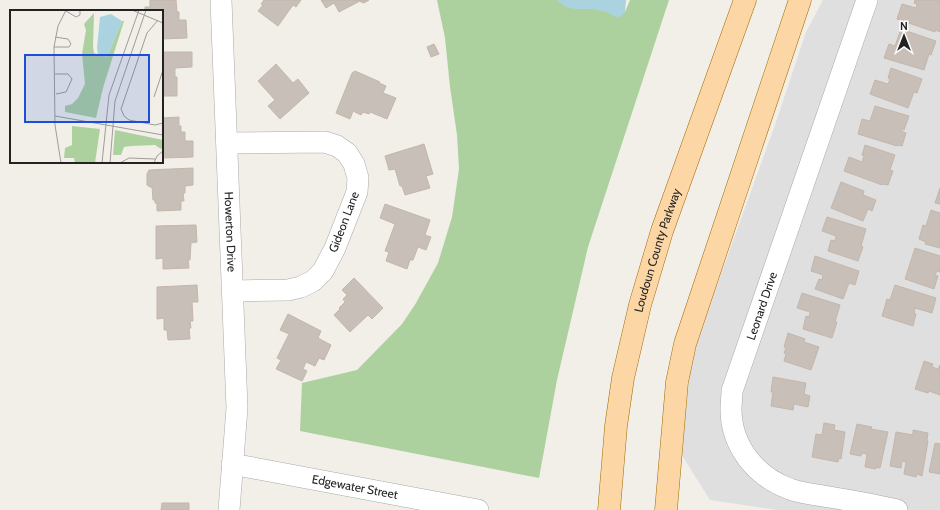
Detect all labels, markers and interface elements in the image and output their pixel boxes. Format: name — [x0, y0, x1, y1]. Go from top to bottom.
inset map — [10, 10, 163, 163]
north arrow — [884, 16, 924, 56]
text: N — [900, 19, 908, 33]
street label: Loudoun County Parkway — [631, 186, 684, 314]
street label: Gideon Lane — [325, 189, 362, 254]
street label: Howerton Drive — [222, 191, 240, 272]
street label: Leonard Drive — [743, 270, 780, 342]
street label: Edgewater Street — [311, 471, 399, 502]

